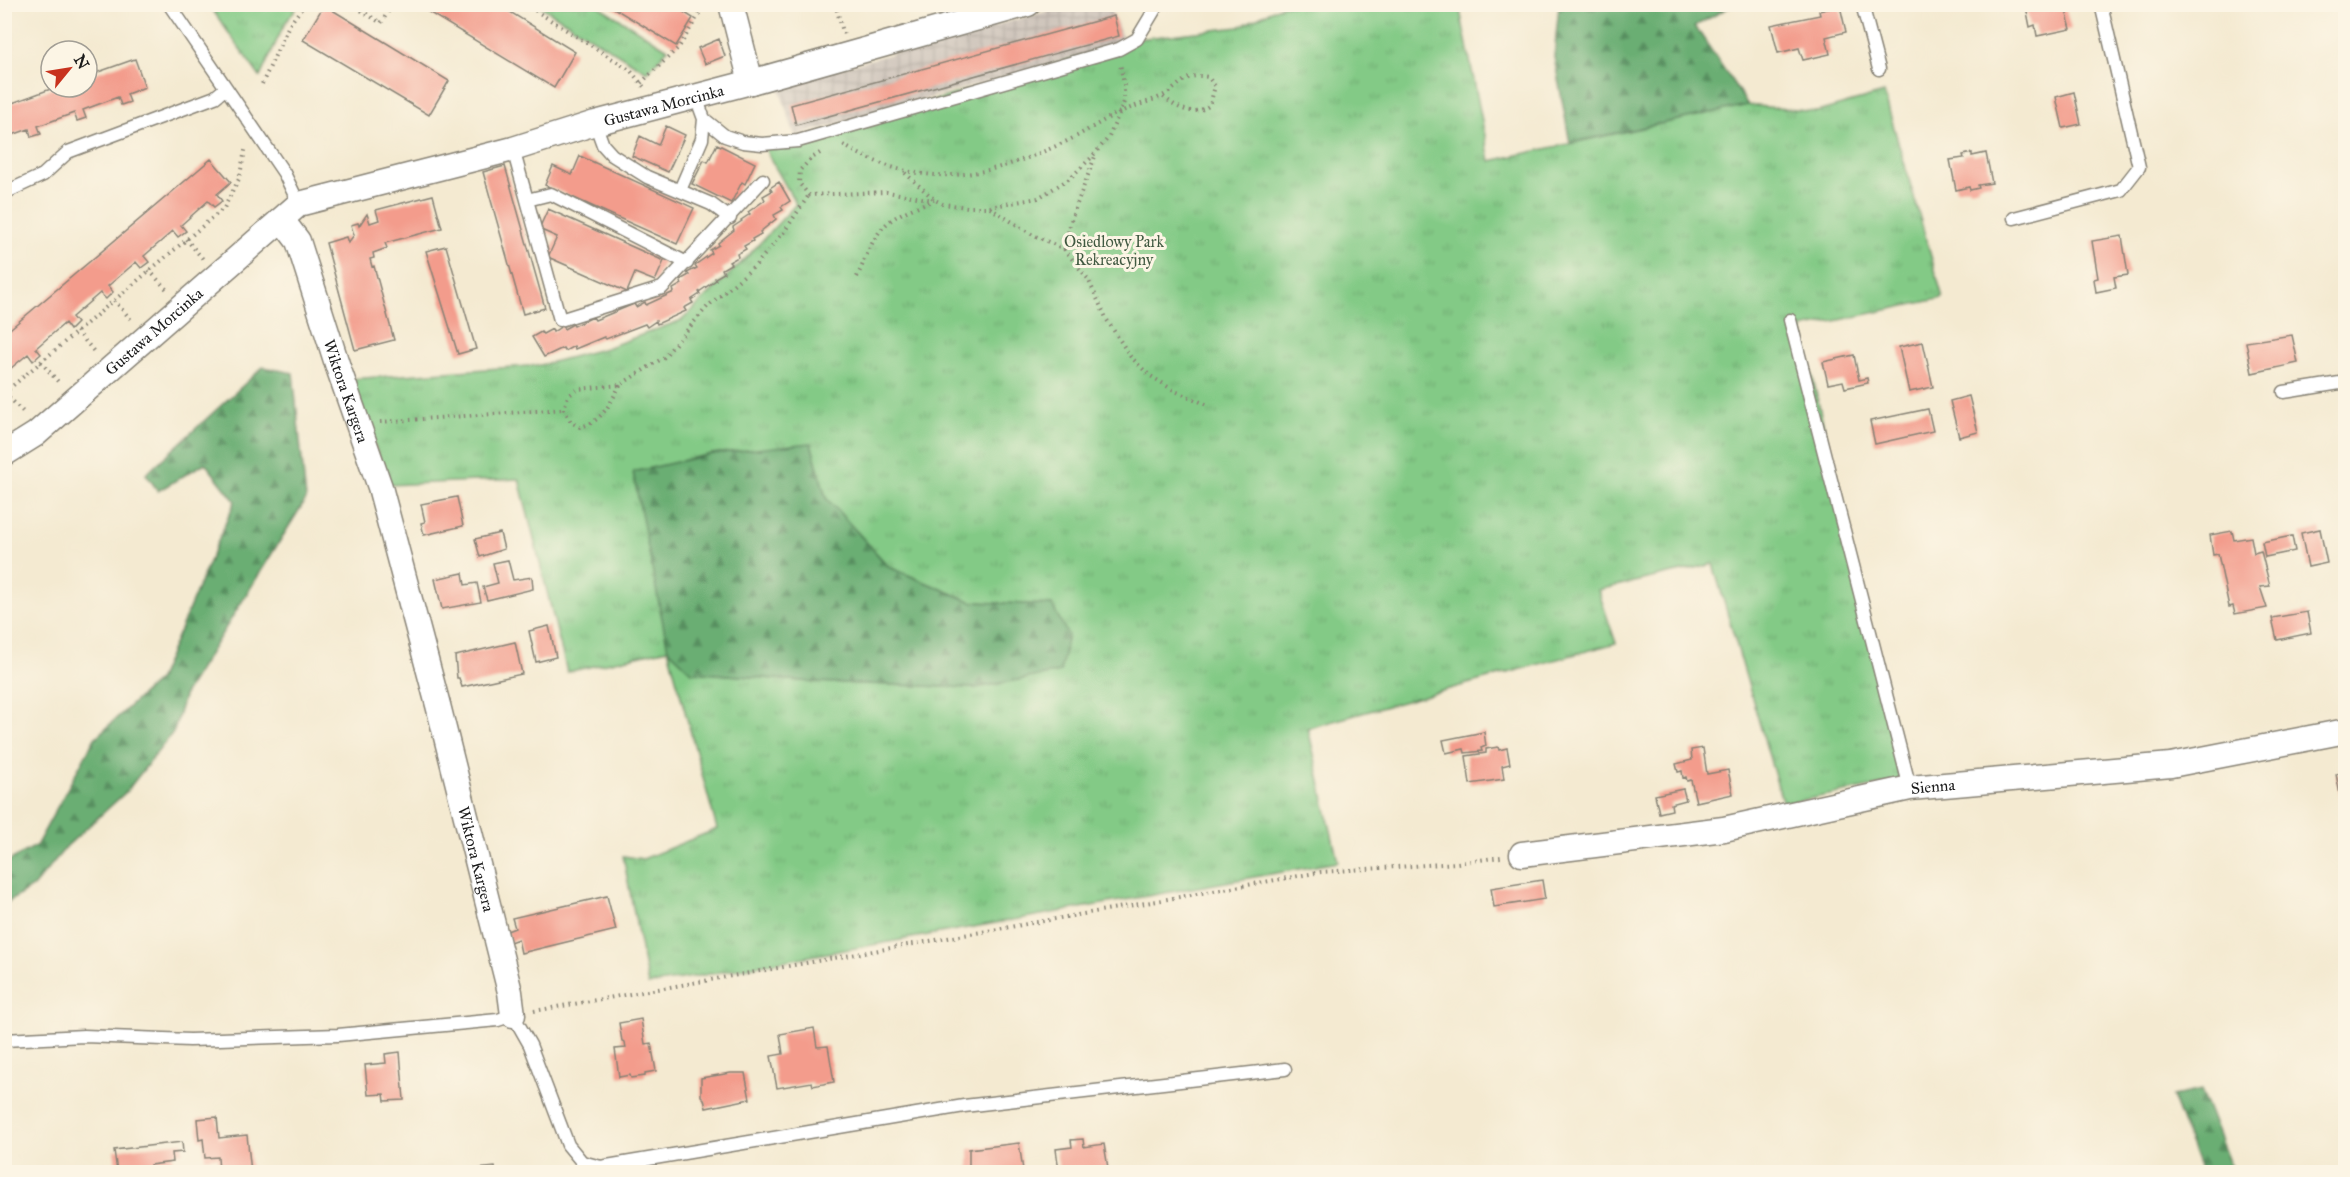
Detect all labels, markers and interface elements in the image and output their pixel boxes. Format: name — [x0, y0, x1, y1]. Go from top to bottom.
north arrow — [39, 39, 99, 99]
text: N — [70, 51, 93, 73]
street label: Gustawa Morcinka — [601, 80, 726, 130]
park label: Osiedlowy Park Rekreacyjny — [1064, 232, 1164, 269]
street label: Gustawa Morcinka — [101, 283, 207, 379]
street label: Wiktora Kargera — [320, 337, 373, 445]
street label: Sienna — [1910, 775, 1956, 797]
street label: Wiktora Kargera — [454, 804, 499, 914]

